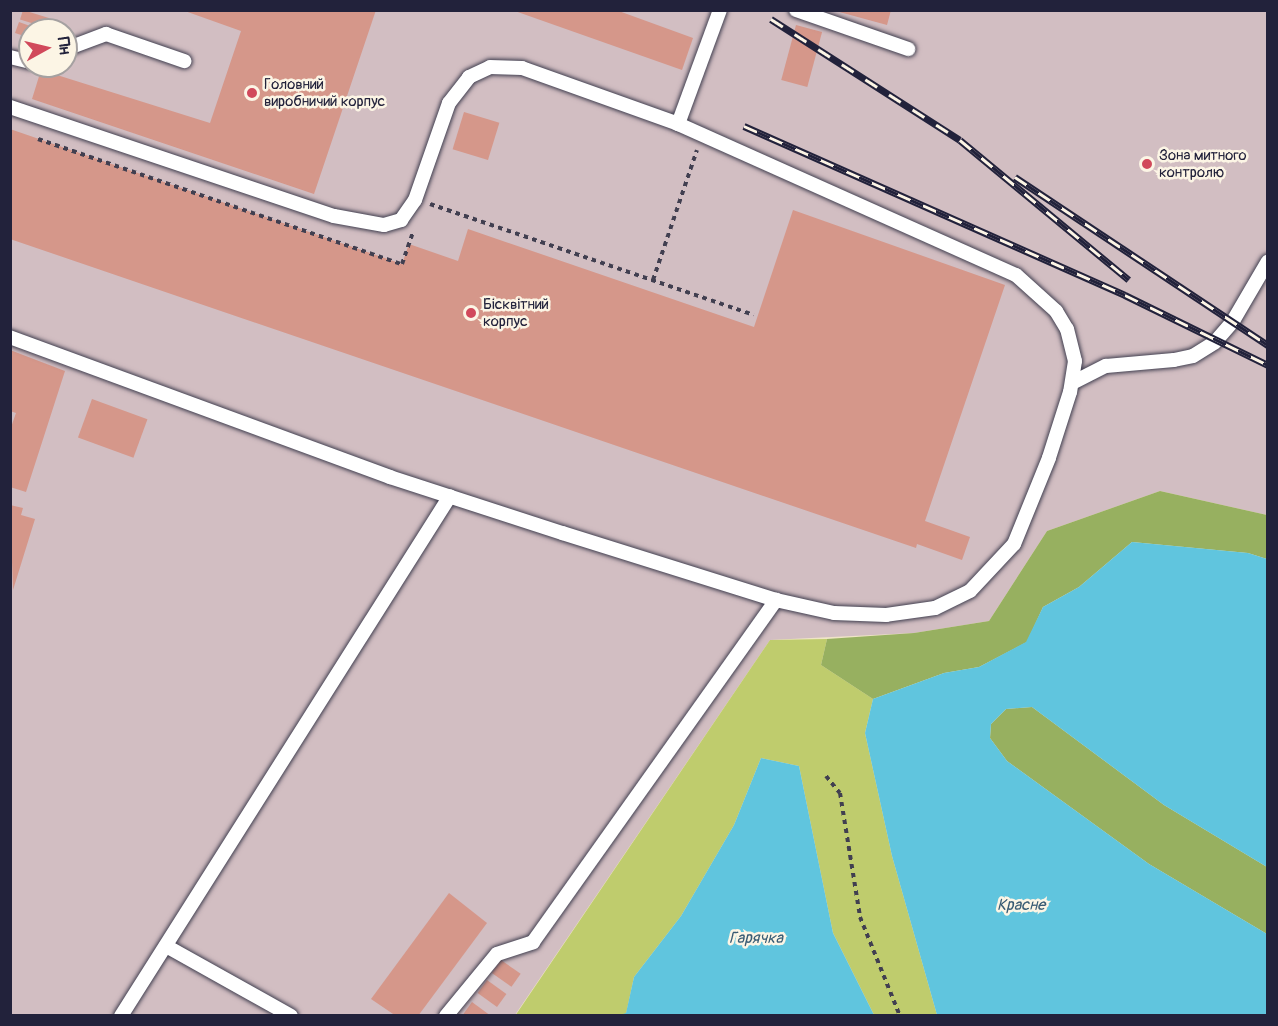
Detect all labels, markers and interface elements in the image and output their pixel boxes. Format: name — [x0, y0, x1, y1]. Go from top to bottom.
north arrow — [18, 18, 78, 78]
text: Пн — [53, 36, 75, 56]
place label: Головний виробничий корпус — [264, 75, 385, 110]
marker: Головний виробничий корпус — [245, 86, 259, 100]
place label: Зона митного контролю — [1159, 146, 1247, 181]
marker: Зона митного контролю — [1140, 157, 1154, 171]
place label: Бісквітний корпус — [483, 295, 549, 330]
marker: Бісквітний корпус — [464, 306, 478, 320]
water label: Красне — [997, 895, 1045, 915]
water label: Гарячка — [729, 928, 783, 948]

